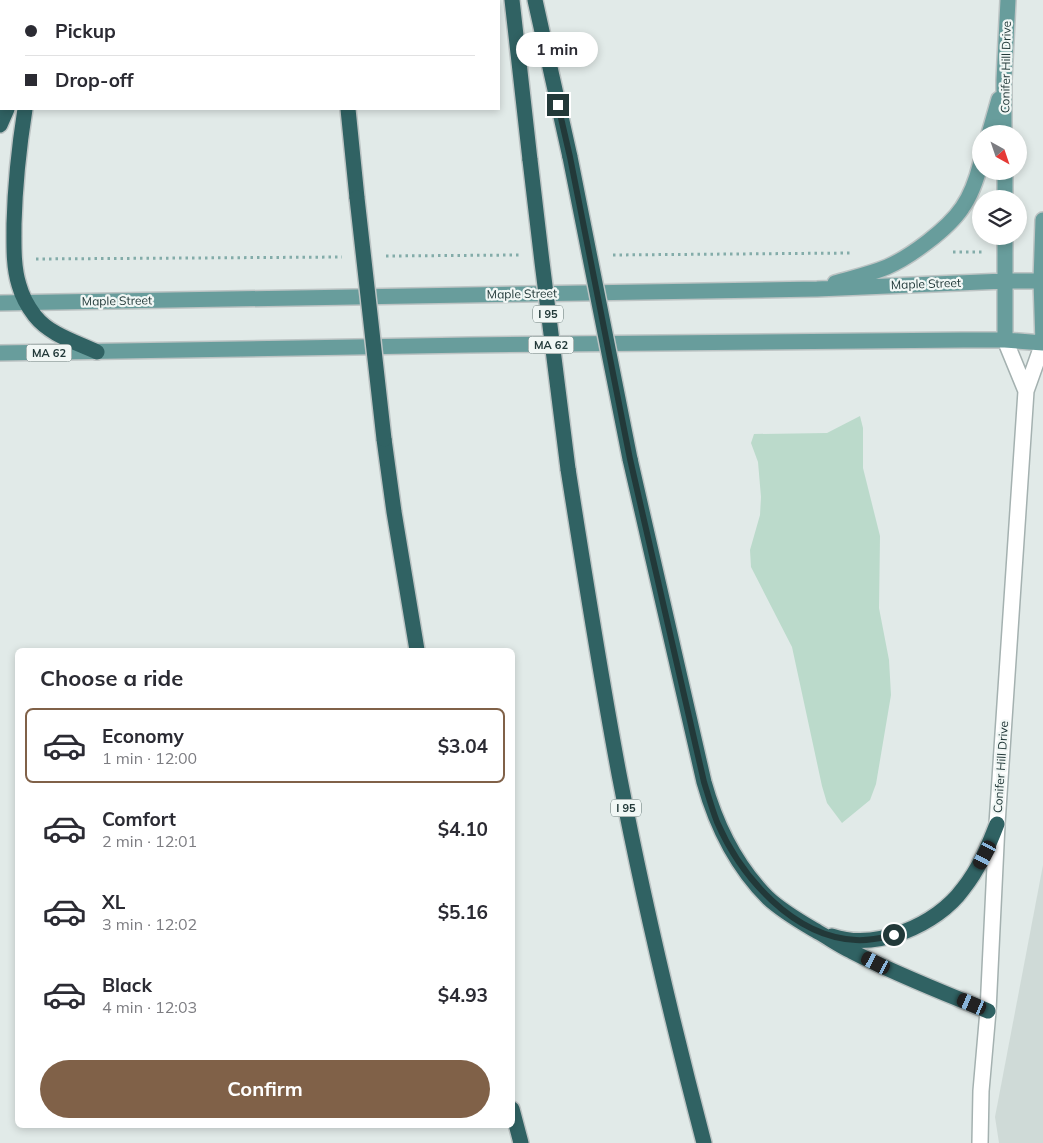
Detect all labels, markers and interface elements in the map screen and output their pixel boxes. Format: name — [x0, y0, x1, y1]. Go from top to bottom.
text: Pickup — [55, 19, 116, 43]
street label: Conifer Hill Drive — [997, 21, 1014, 113]
callout: 1 min — [517, 32, 599, 68]
text: 1 min — [536, 39, 578, 59]
text: Drop-off — [55, 68, 133, 92]
route end — [547, 94, 569, 116]
north arrow — [972, 125, 1028, 180]
map controls — [972, 125, 1027, 245]
button: layers — [972, 190, 1027, 245]
street label: Maple Street — [891, 275, 961, 292]
street label: Maple Street — [487, 285, 557, 302]
street label: Maple Street — [82, 292, 152, 309]
road number: I 95 — [533, 306, 563, 322]
road number: MA 62 — [528, 336, 574, 354]
road number: MA 62 — [27, 344, 72, 362]
text: Choose a ride — [40, 664, 183, 692]
street label: Conifer Hill Drive — [990, 720, 1011, 814]
icon: car — [42, 723, 87, 768]
text: Economy — [102, 724, 184, 748]
text: $3.04 — [438, 734, 488, 758]
text: 1 min · 12:00 — [102, 748, 197, 768]
road number: I 95 — [611, 800, 641, 816]
icon: car — [42, 806, 87, 851]
text: Comfort — [102, 807, 176, 831]
text: $4.10 — [438, 817, 488, 841]
text: 2 min · 12:01 — [102, 831, 197, 851]
car — [971, 838, 998, 872]
icon: car — [42, 889, 87, 934]
text: XL — [102, 890, 125, 914]
text: $5.16 — [438, 900, 488, 924]
text: 3 min · 12:02 — [102, 914, 197, 934]
route start — [883, 924, 905, 946]
car — [859, 950, 892, 976]
icon: car — [42, 972, 87, 1017]
text: Black — [102, 973, 152, 997]
text: $4.93 — [438, 983, 488, 1007]
car — [955, 991, 988, 1017]
text: 4 min · 12:03 — [102, 997, 197, 1017]
button: Confirm — [40, 1060, 490, 1118]

